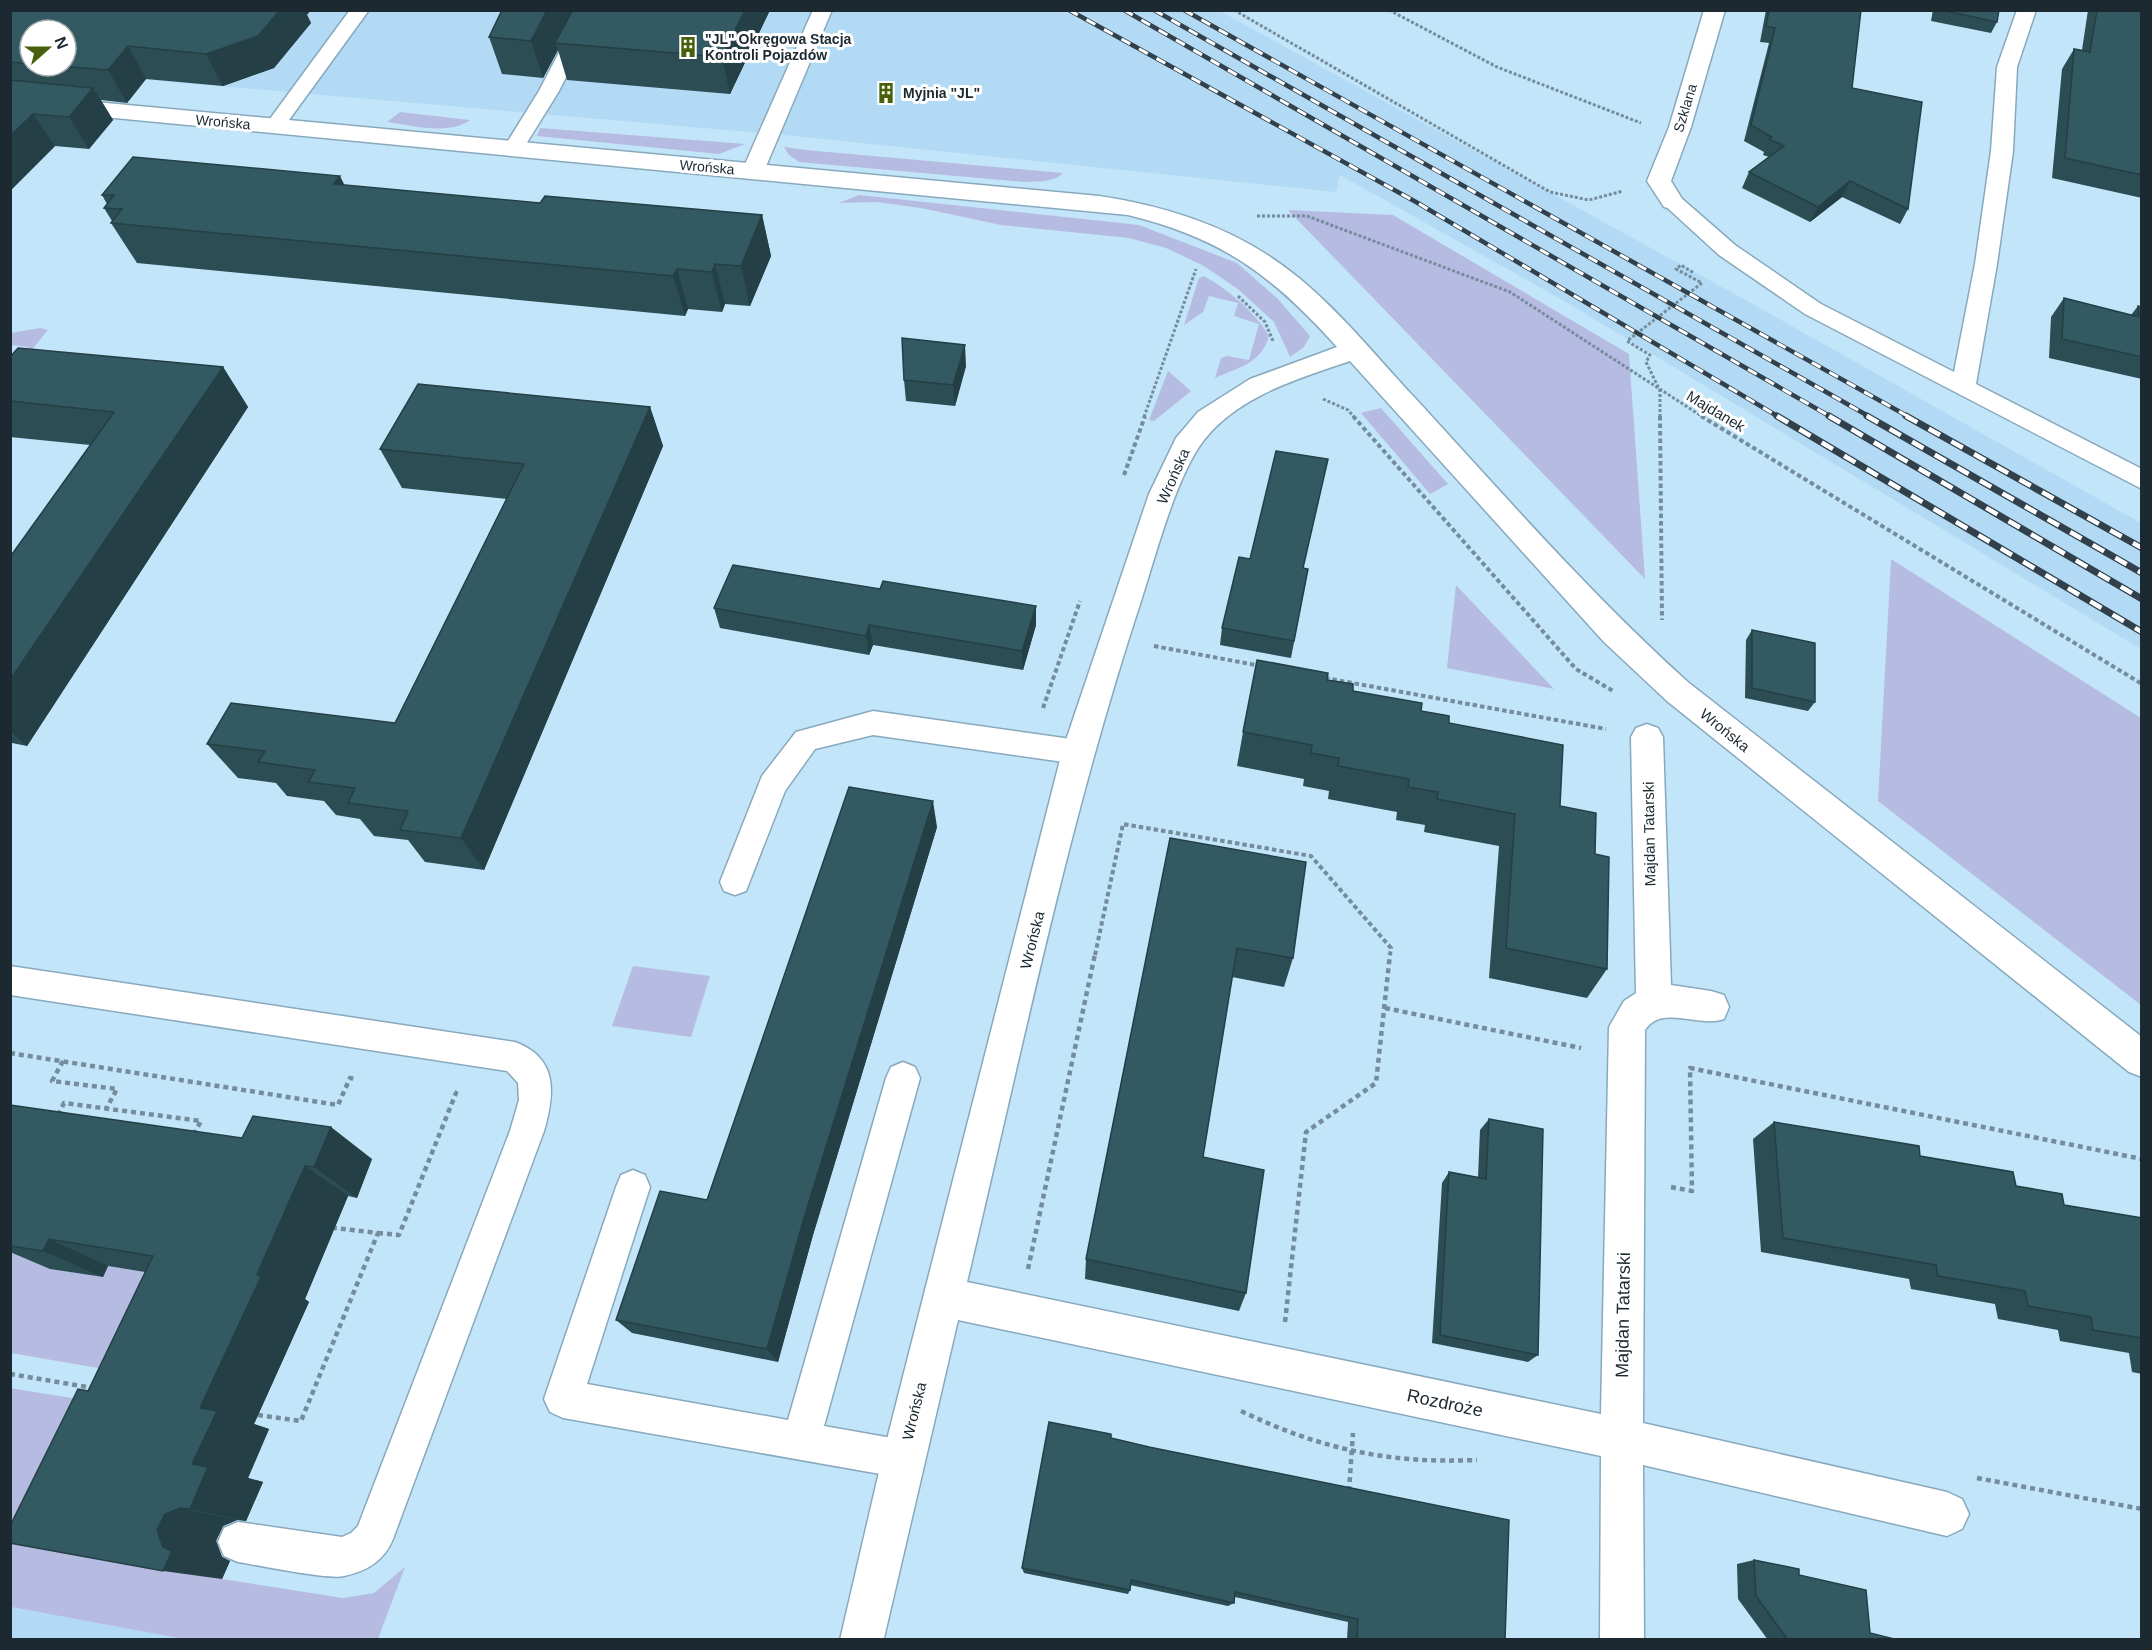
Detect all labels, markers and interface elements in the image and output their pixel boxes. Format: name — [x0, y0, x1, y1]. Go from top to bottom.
north arrow — [18, 18, 78, 78]
place label: "JL" Okręgowa Stacja Kontroli Pojazdów — [705, 31, 852, 63]
text: N — [52, 34, 72, 51]
building icon: "JL" Okręgowa Stacja Kontroli Pojazdów — [676, 35, 700, 59]
building icon: Myjnia "JL" — [874, 81, 898, 105]
street label: Szklana — [1670, 82, 1700, 134]
place label: Myjnia "JL" — [903, 85, 980, 101]
street label: Wrońska — [195, 112, 251, 132]
street label: Wrońska — [679, 157, 735, 177]
street label: Majdanek — [1684, 387, 1749, 435]
street label: Wrońska — [1153, 445, 1193, 506]
street label: Wrońska — [1697, 705, 1754, 756]
street label: Majdan Tatarski — [1640, 781, 1658, 887]
street label: Wrońska — [1017, 909, 1048, 971]
street label: Majdan Tatarski — [1612, 1252, 1634, 1378]
street label: Wrońska — [899, 1380, 930, 1442]
street label: Rozdroże — [1405, 1385, 1485, 1421]

